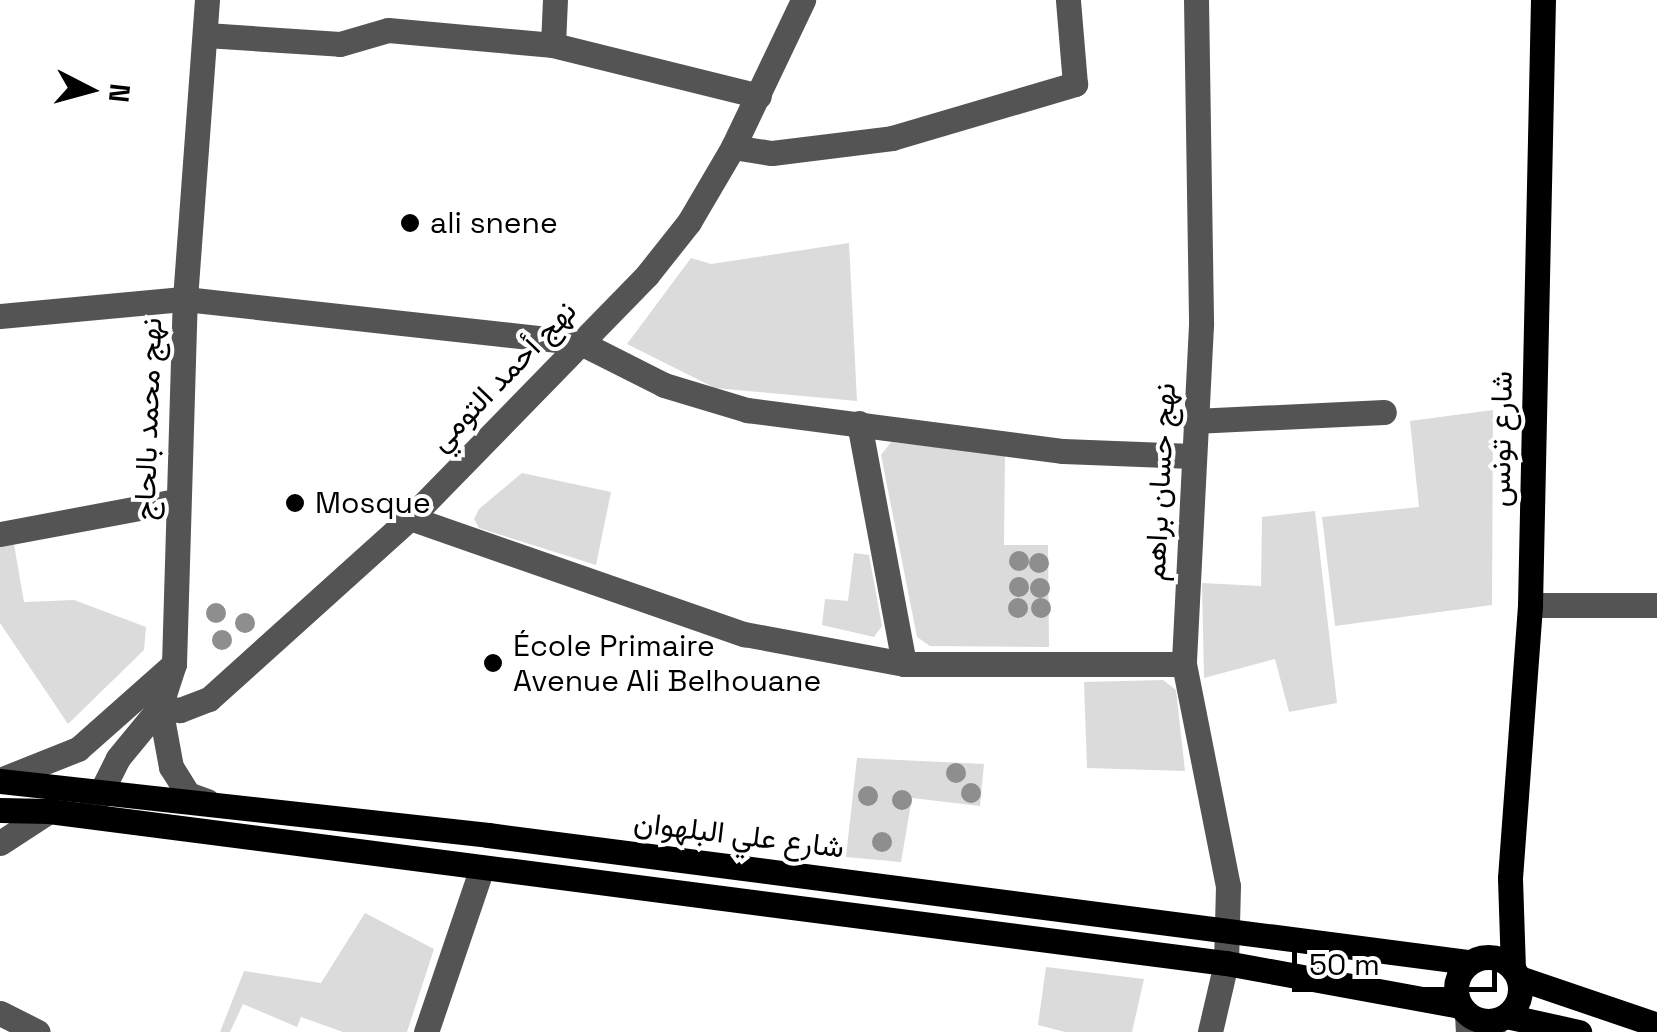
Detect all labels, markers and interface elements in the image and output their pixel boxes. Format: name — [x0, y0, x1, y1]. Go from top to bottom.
north arrow — [40, 40, 140, 140]
text: N — [101, 82, 139, 104]
place label: ali snene — [430, 205, 558, 241]
marker: ali snene — [399, 212, 421, 234]
street label: نهج أحمد التومي — [422, 293, 584, 459]
street label: نهج محمد بالحاج — [126, 317, 170, 521]
street label: شارع تونس — [1482, 371, 1520, 507]
street label: نهج حسان براهم — [1137, 382, 1183, 582]
place label: Mosque — [315, 485, 431, 521]
marker: Mosque — [284, 492, 306, 514]
place label: École Primaire Avenue Ali Belhouane — [513, 628, 822, 698]
marker: École Primaire Avenue Ali Belhouane — [482, 652, 504, 674]
street label: شارع علي البلهوان — [632, 804, 846, 866]
scale bar — [1297, 927, 1502, 989]
text: 50 m — [1309, 945, 1380, 984]

